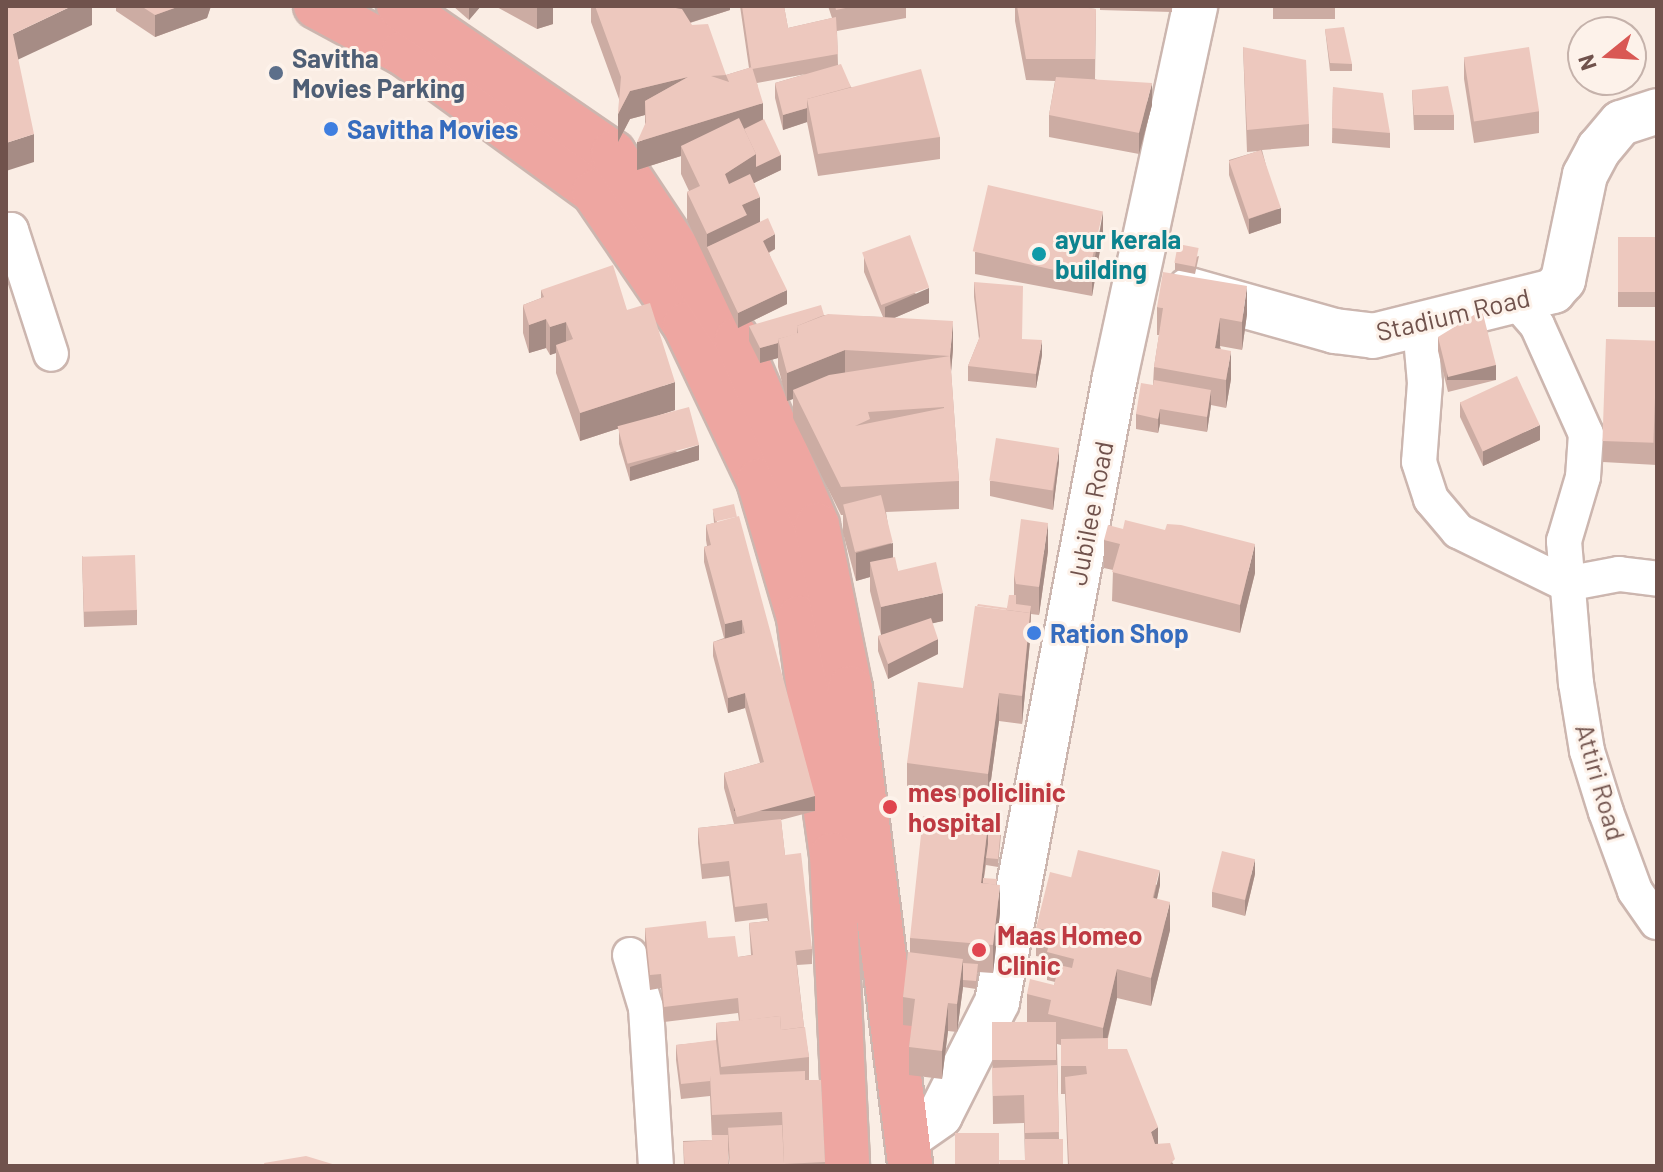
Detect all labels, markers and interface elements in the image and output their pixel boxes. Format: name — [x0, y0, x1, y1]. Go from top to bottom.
north arrow — [1567, 16, 1647, 96]
place label: Savitha Movies Parking — [292, 42, 465, 104]
text: N — [1571, 52, 1601, 74]
marker: Savitha Movies Parking — [267, 64, 285, 82]
place label: Savitha Movies — [347, 113, 518, 145]
marker: Savitha Movies — [322, 120, 340, 138]
place label: ayur kerala building — [1055, 223, 1181, 284]
marker: ayur kerala building — [1030, 245, 1048, 263]
street label: Stadium Road — [1373, 281, 1533, 347]
street label: Jubilee Road — [1061, 438, 1119, 588]
place label: Ration Shop — [1050, 617, 1189, 649]
marker: Ration Shop — [1025, 624, 1043, 642]
street label: Attiri Road — [1569, 720, 1633, 844]
place label: mes policlinic hospital — [908, 776, 1066, 838]
marker: mes policlinic hospital — [879, 796, 901, 818]
place label: Maas Homeo Clinic — [997, 919, 1142, 980]
marker: Maas Homeo Clinic — [968, 939, 990, 961]

